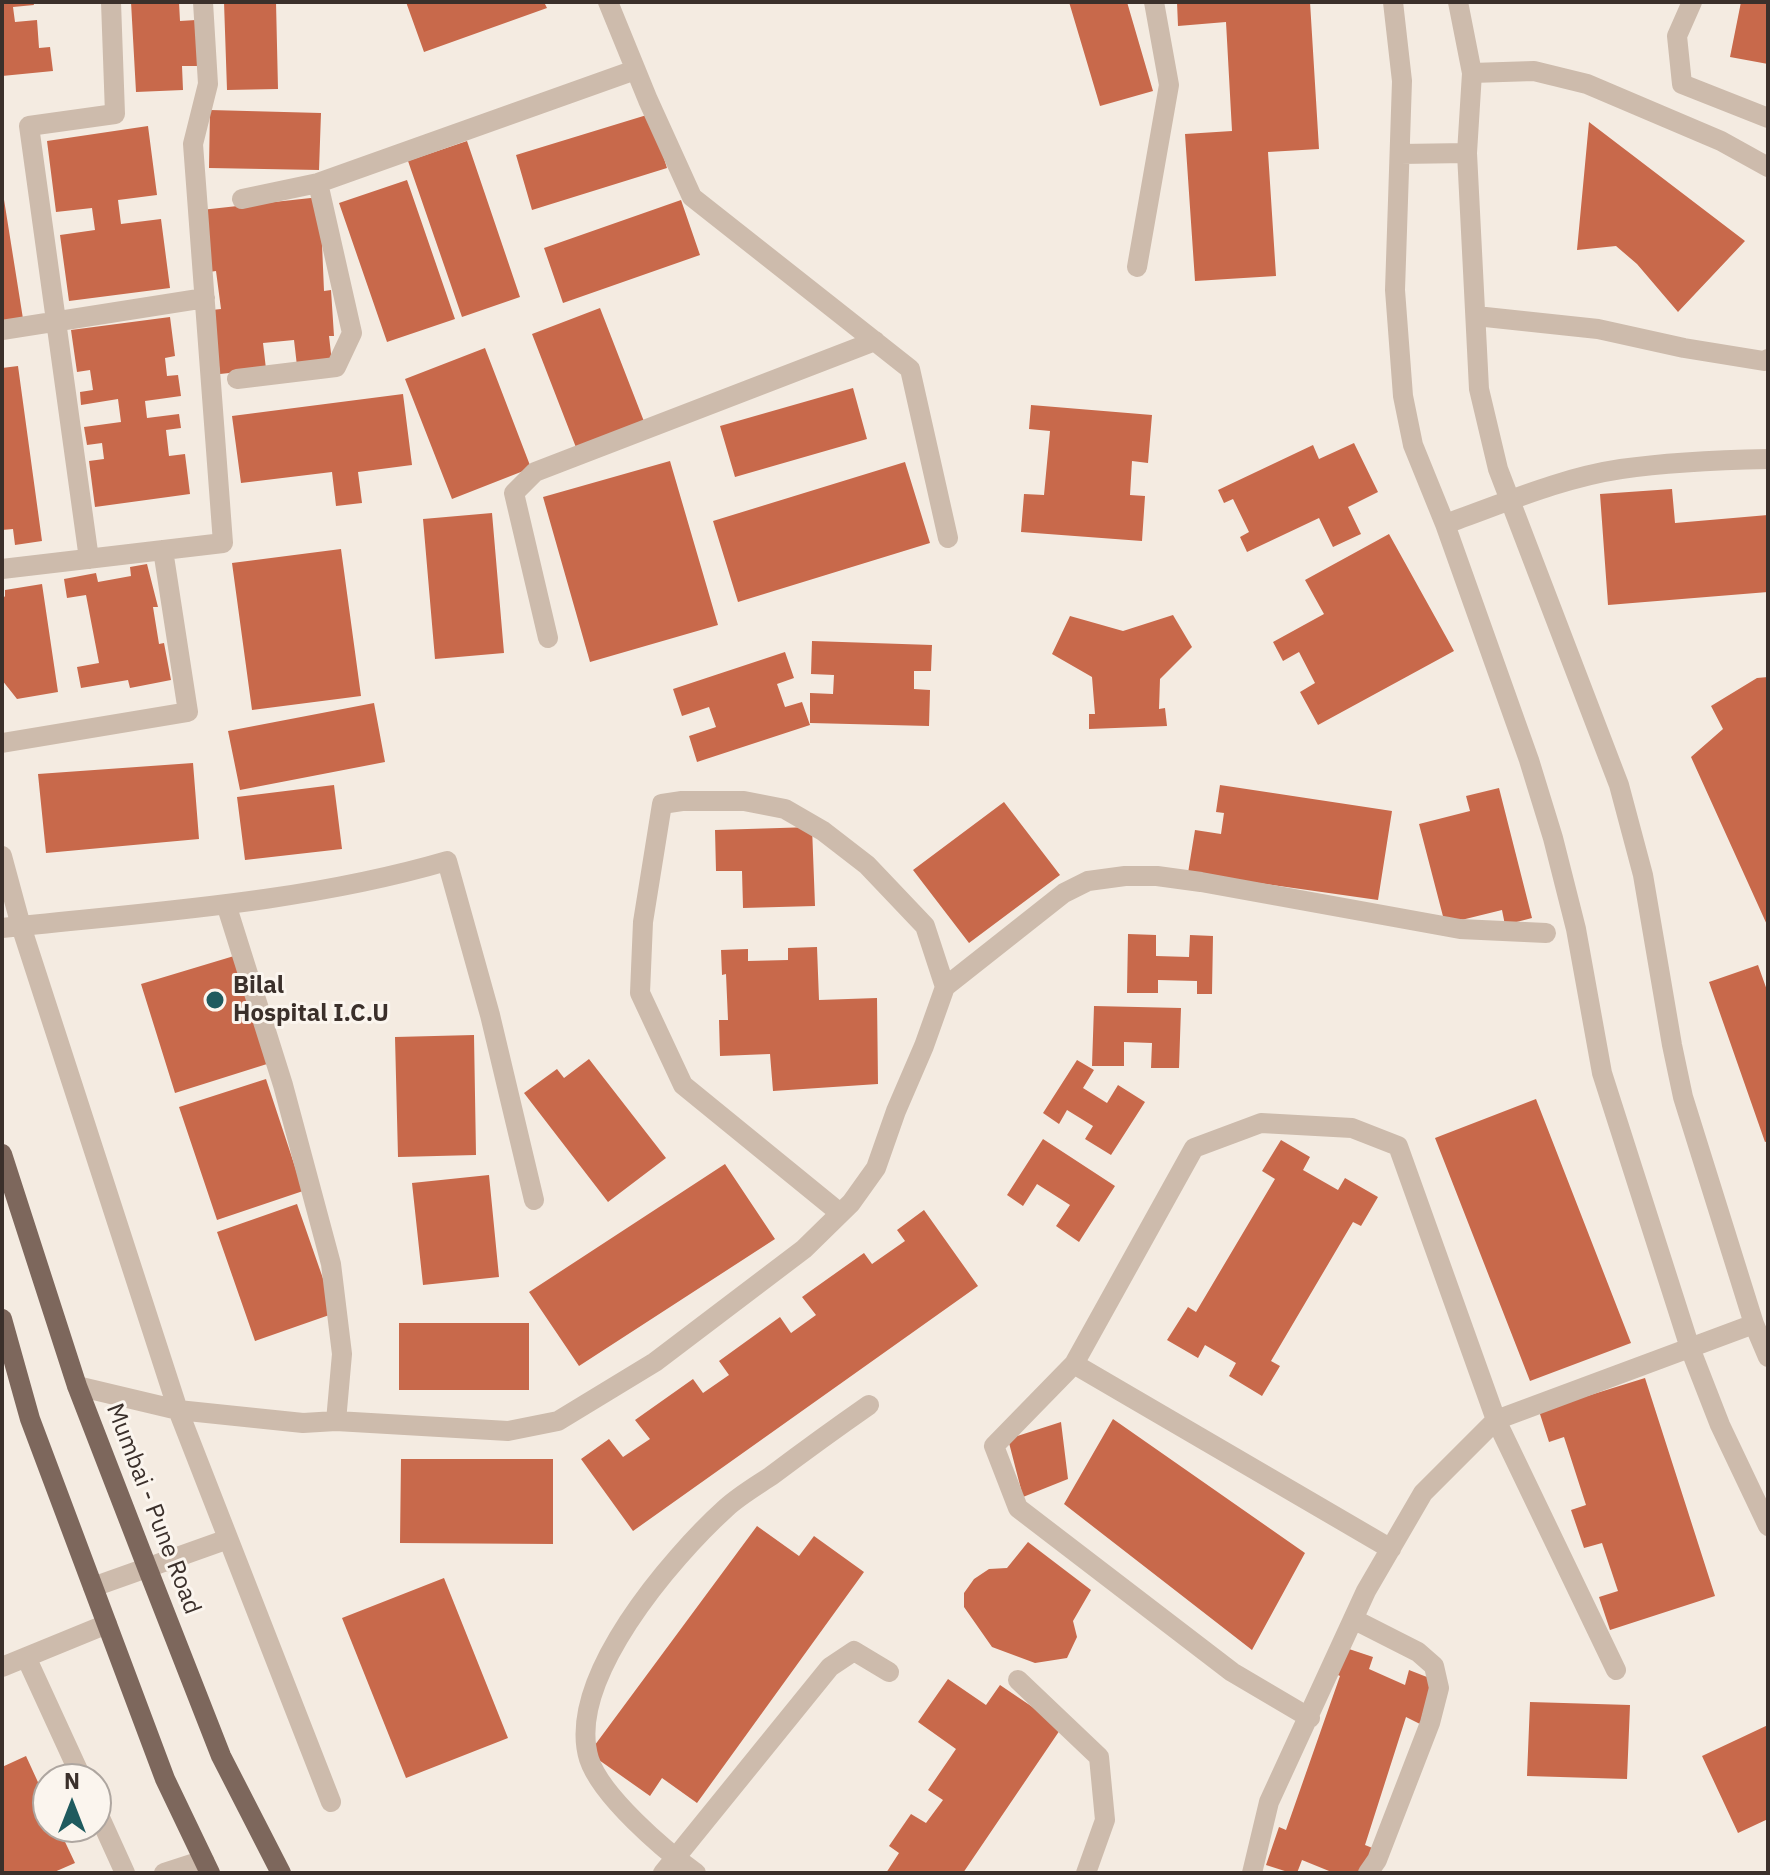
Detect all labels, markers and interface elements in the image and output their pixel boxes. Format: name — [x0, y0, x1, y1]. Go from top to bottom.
place label: Bilal Hospital I.C.U — [233, 972, 389, 1028]
marker: Bilal Hospital I.C.U — [204, 989, 226, 1011]
street label: Mumbai - Pune Road — [100, 1399, 206, 1619]
north arrow — [32, 1763, 112, 1843]
text: N — [64, 1766, 80, 1795]

